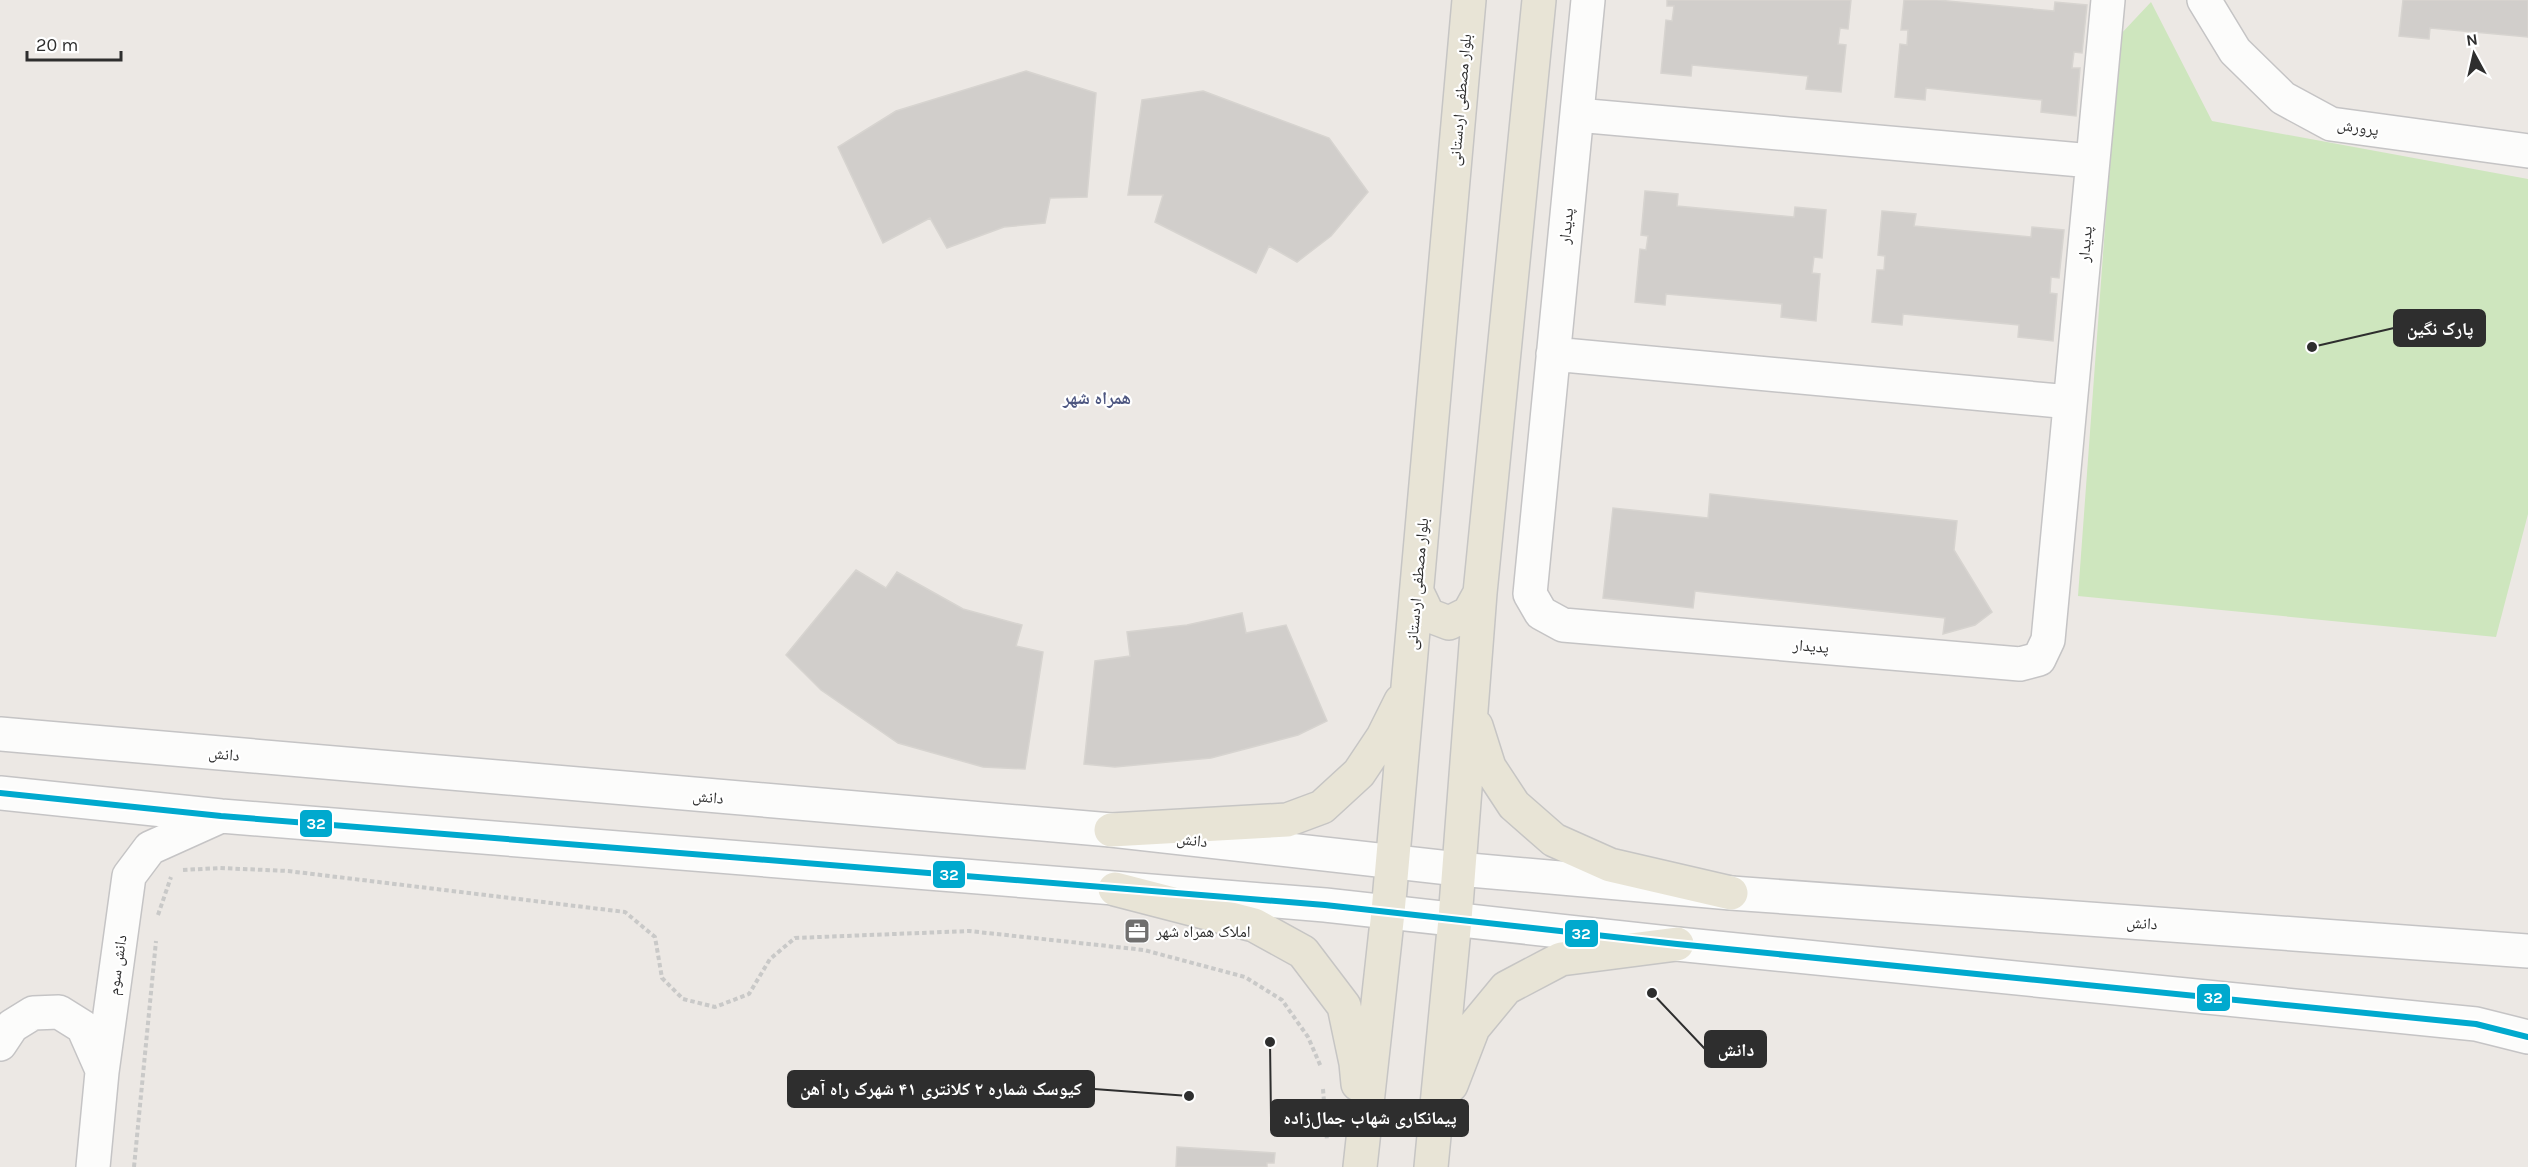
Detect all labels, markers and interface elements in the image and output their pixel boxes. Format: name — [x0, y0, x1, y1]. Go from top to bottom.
scale bar — [27, 24, 122, 62]
north arrow — [2444, 24, 2504, 84]
text: N — [2465, 29, 2479, 50]
street label: بلوار مصطفی اردستانی — [1445, 33, 1476, 167]
text: 20 m — [36, 34, 78, 56]
street label: پرورش — [2336, 114, 2380, 141]
street label: پدیدار — [1555, 207, 1577, 246]
street label: پدیدار — [2074, 225, 2096, 264]
callout: پارک نگین — [2394, 310, 2485, 346]
text: پارک نگین — [2407, 318, 2473, 340]
district label: همراه شهر — [1062, 387, 1131, 409]
street label: بلوار مصطفی اردستانی — [1402, 517, 1433, 651]
street label: پدیدار — [1791, 635, 1830, 657]
street label: دانش — [208, 743, 240, 766]
street label: دانش — [692, 786, 724, 809]
line badge: 32 — [299, 809, 333, 838]
text: 32 — [306, 814, 326, 833]
street label: دانش — [1175, 829, 1208, 852]
line badge: 32 — [932, 860, 966, 889]
text: 32 — [939, 865, 959, 884]
street label: دانش — [2126, 912, 2158, 935]
office icon: املاک همراه شهر — [1122, 916, 1152, 946]
line badge: 32 — [1564, 919, 1599, 948]
place label: املاک همراه شهر — [1155, 922, 1251, 941]
text: 32 — [1571, 924, 1591, 943]
street label: دانش سوم — [103, 934, 132, 997]
line badge: 32 — [2196, 983, 2231, 1012]
text: 32 — [2203, 988, 2223, 1007]
callout: دانش — [1705, 1031, 1766, 1067]
text: دانش — [1718, 1039, 1754, 1061]
callout: کیوسک شماره ۲ کلانتری ۴۱ شهرک راه آهن — [788, 1071, 1094, 1107]
text: کیوسک شماره ۲ کلانتری ۴۱ شهرک راه آهن — [800, 1078, 1082, 1100]
callout: پیمانکاری شهاب جمال‌زاده — [1271, 1100, 1468, 1136]
text: پیمانکاری شهاب جمال‌زاده — [1283, 1107, 1457, 1129]

